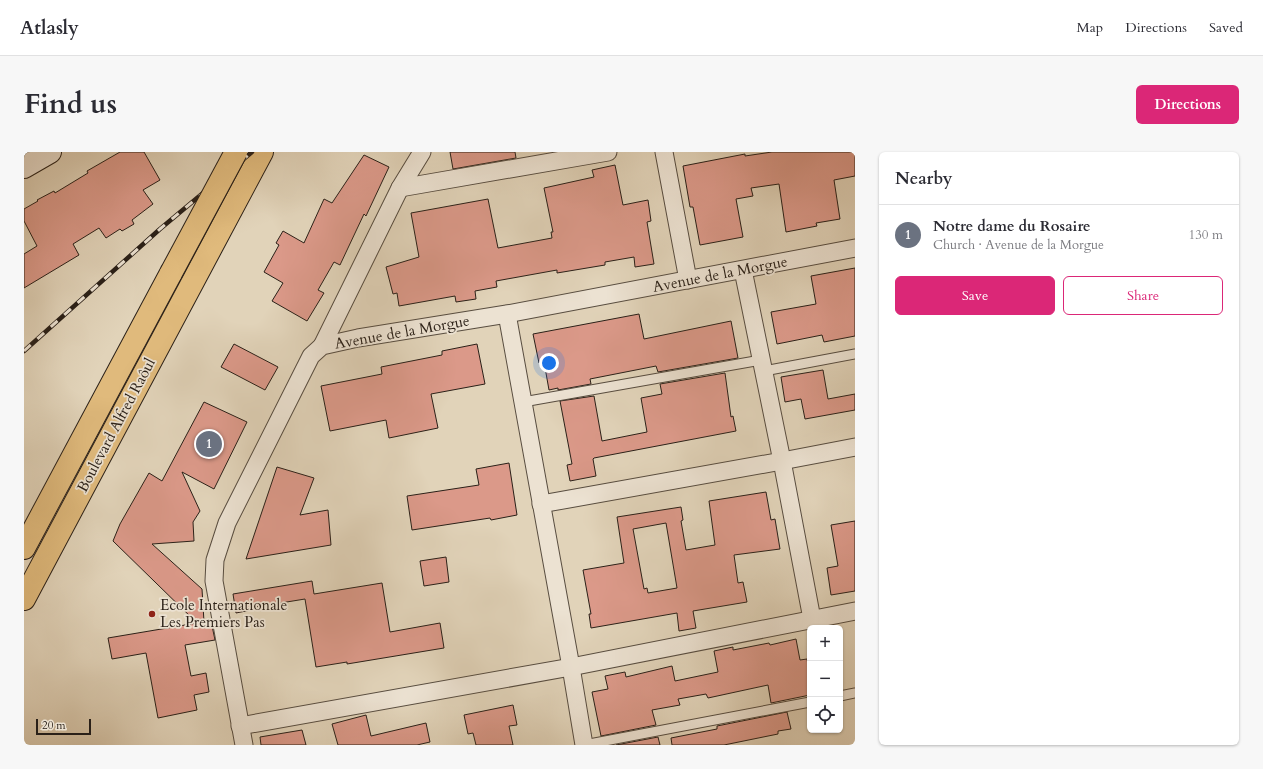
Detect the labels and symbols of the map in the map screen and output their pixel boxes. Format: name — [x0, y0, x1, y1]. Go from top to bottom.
street label: Avenue de la Morgue — [651, 251, 789, 297]
street label: Avenue de la Morgue — [333, 310, 471, 354]
your location — [539, 353, 559, 373]
street label: Boulevard Alfred Raôul — [72, 354, 160, 496]
pin: 1 — [196, 429, 222, 459]
place label: Ecole Internationale Les Premiers Pas — [160, 595, 287, 632]
marker: Ecole Internationale Les Premiers Pas — [147, 609, 157, 619]
scale bar — [36, 717, 91, 736]

